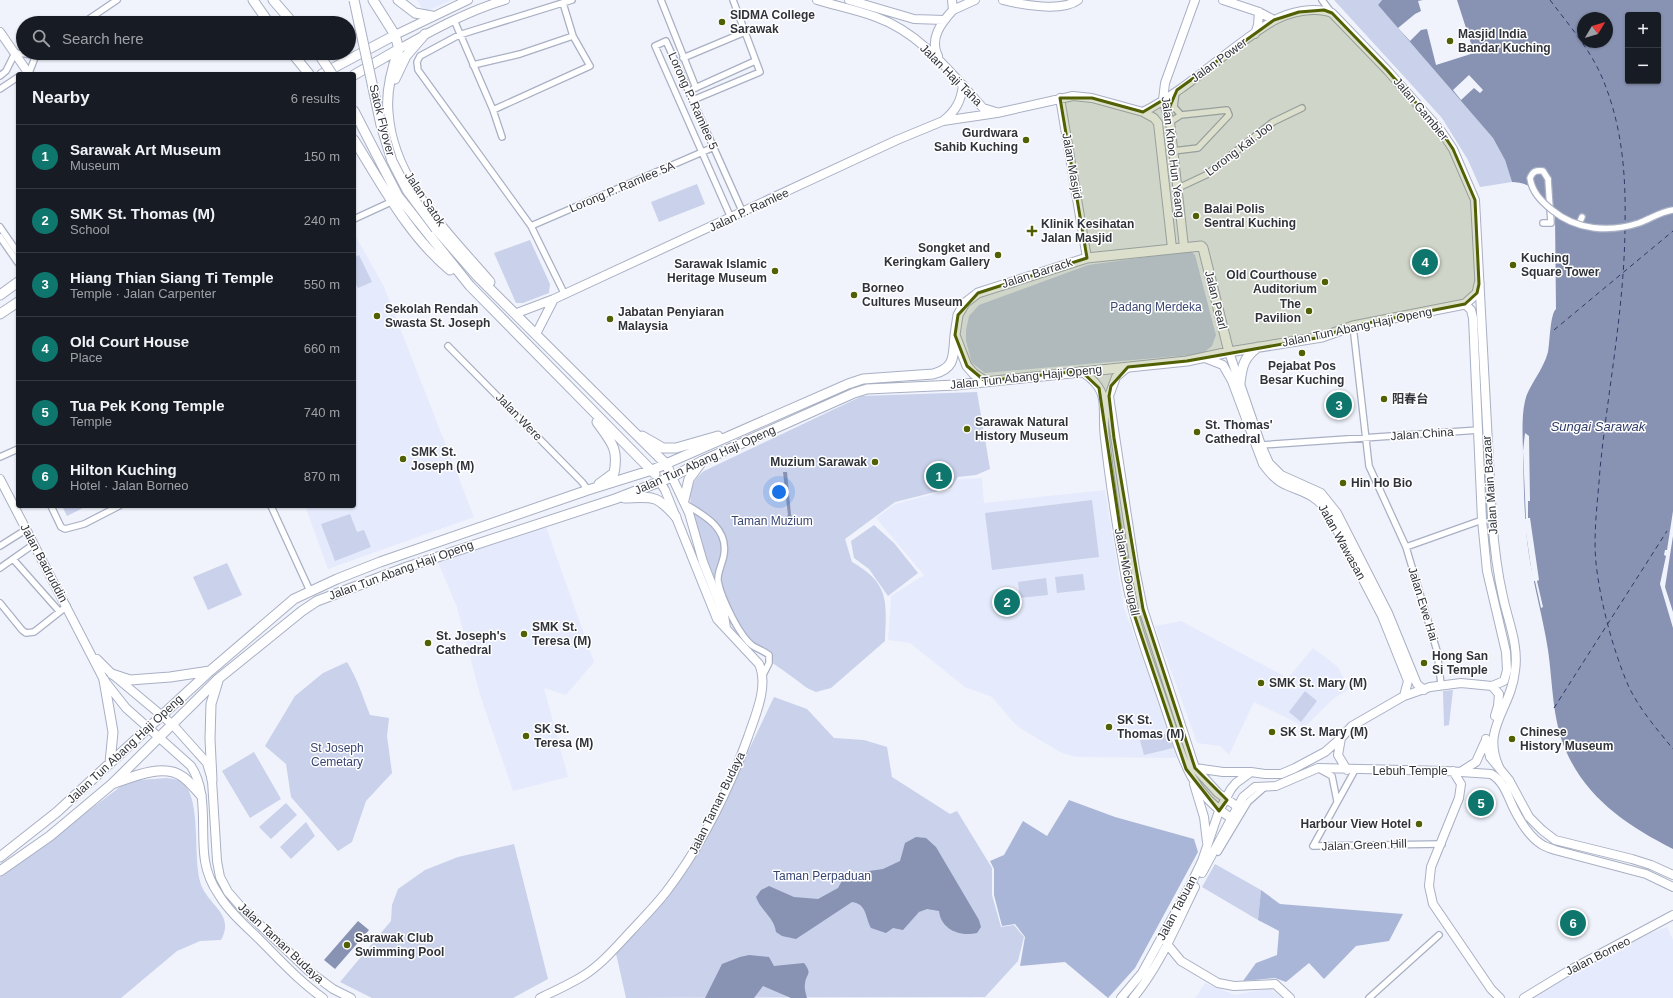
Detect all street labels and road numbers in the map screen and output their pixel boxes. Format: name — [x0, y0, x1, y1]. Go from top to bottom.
street label: Jalan Power — [1188, 35, 1250, 85]
street label: Jalan Haji Taha — [917, 41, 985, 109]
street label: Lorong P. Ramlee 5 — [665, 50, 721, 152]
street label: Jalan Gambier — [1391, 75, 1451, 143]
street label: Satok Flyover — [366, 83, 398, 157]
street label: Jalan Khoo Hun Yeang — [1159, 96, 1187, 218]
street label: Lorong Kai Joo — [1203, 119, 1276, 179]
street label: Jalan Masjid — [1059, 132, 1085, 200]
street label: Lorong P. Ramlee 5A — [567, 158, 677, 216]
street label: Jalan Satok — [402, 169, 449, 230]
street label: Jalan P. Ramlee — [707, 185, 791, 235]
street label: Jalan Barrack — [1000, 255, 1075, 291]
street label: Jalan Pearl — [1202, 269, 1230, 331]
street label: Jalan Tun Abang Haji Openg — [1281, 304, 1433, 350]
street label: Jalan Tun Abang Haji Openg — [949, 362, 1103, 392]
street label: Jalan Were — [493, 390, 545, 444]
street label: Jalan Tun Abang Haji Openg — [632, 423, 778, 497]
street label: Jalan China — [1390, 425, 1454, 443]
street label: Jalan Main Bazaar — [1480, 435, 1500, 535]
street label: Jalan Wawasan — [1315, 502, 1369, 582]
street label: Jalan Badruddin — [17, 521, 71, 605]
street label: Jalan McDougall — [1112, 527, 1142, 617]
street label: Jalan Tun Abang Haji Openg — [327, 537, 475, 603]
street label: Jalan Ewe Hai — [1405, 565, 1441, 643]
street label: Jalan Tun Abang Haji Openg — [64, 692, 186, 806]
street label: Jalan Taman Budaya — [686, 749, 748, 856]
street label: Lebuh Temple — [1372, 764, 1448, 778]
street label: Jalan Green Hill — [1321, 837, 1407, 853]
street label: Jalan Tabuan — [1154, 873, 1200, 943]
street label: Jalan Taman Budaya — [235, 900, 327, 986]
street label: Jalan Borneo — [1563, 934, 1633, 978]

